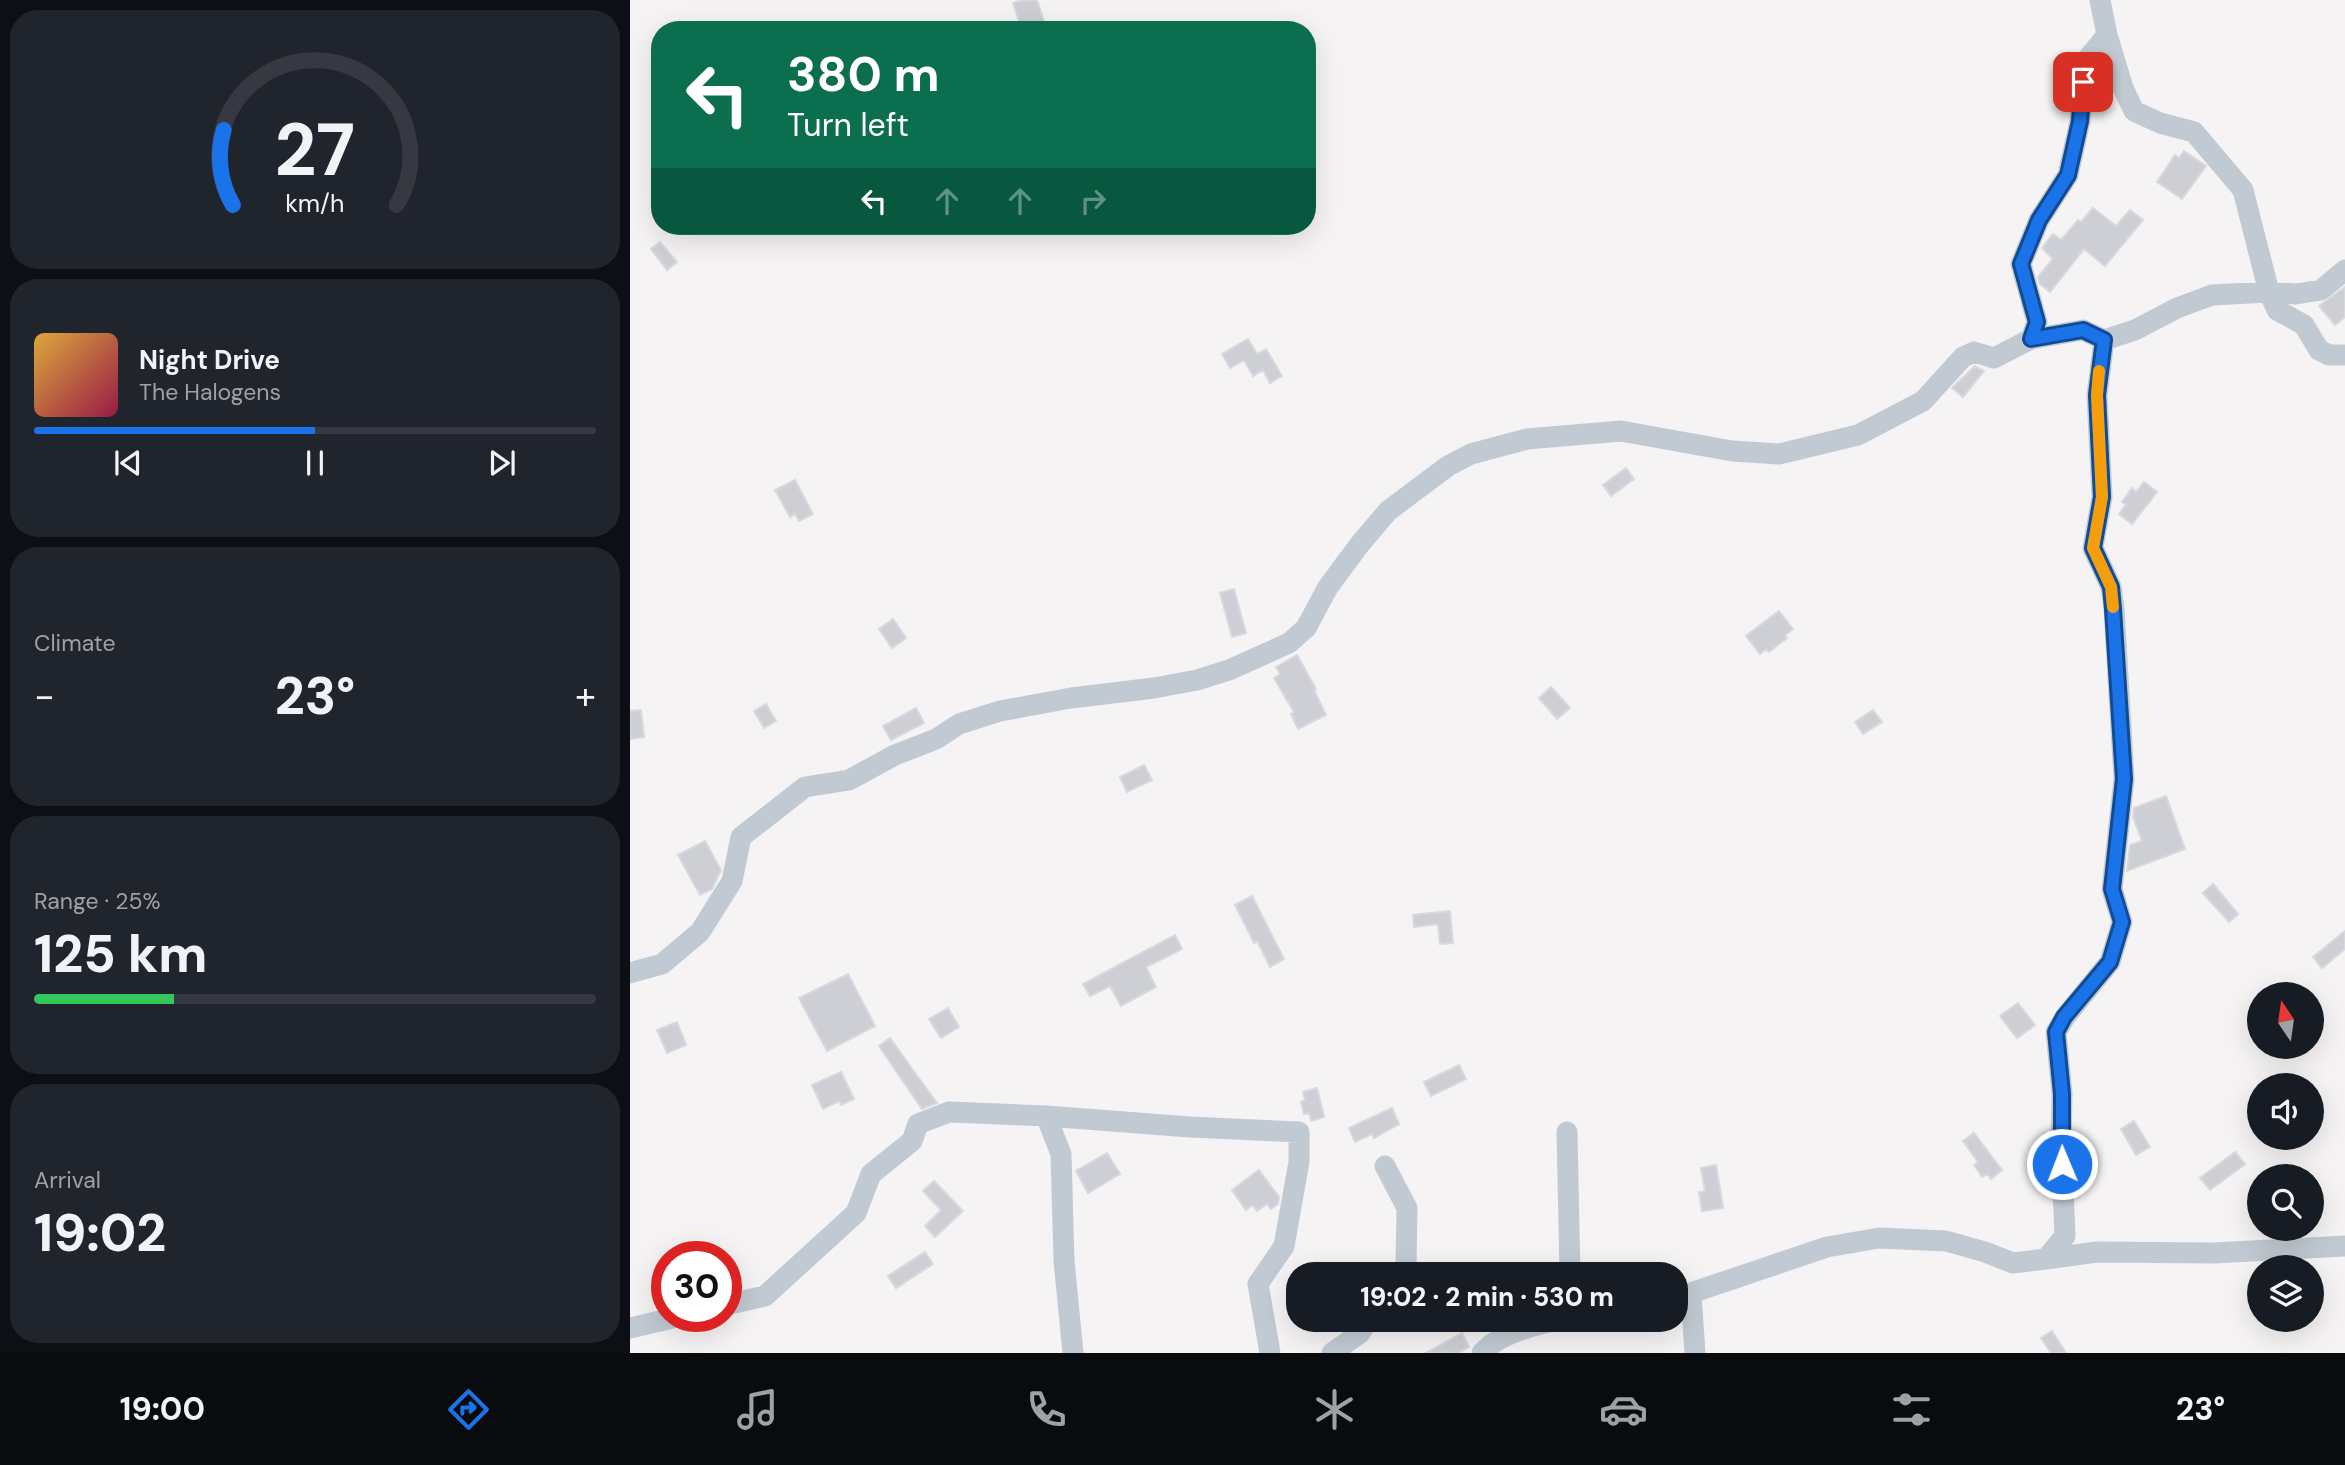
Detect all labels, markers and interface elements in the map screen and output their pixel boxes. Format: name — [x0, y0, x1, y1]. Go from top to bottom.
text: 380 m — [787, 42, 940, 106]
icon: left — [672, 49, 763, 140]
pin — [2053, 52, 2113, 112]
icon: arrive — [2064, 63, 2102, 101]
text: 27 — [275, 104, 355, 199]
text: Turn left — [787, 104, 909, 146]
icon: left — [855, 182, 893, 220]
icon: ahead — [928, 182, 966, 220]
icon: ahead — [1001, 182, 1039, 220]
icon: right — [1074, 182, 1112, 220]
text: km/h — [285, 187, 345, 220]
text: Night Drive — [139, 343, 280, 377]
text: The Halogens — [139, 377, 281, 407]
icon: previous — [109, 444, 147, 482]
icon: pause — [296, 444, 334, 482]
icon: next — [483, 444, 521, 482]
text: Climate — [34, 628, 116, 658]
text: 23° — [275, 662, 355, 730]
text: − — [34, 671, 55, 721]
text: + — [575, 671, 596, 721]
text: Range · 25% — [34, 886, 161, 916]
text: 125 km — [34, 920, 207, 988]
north arrow — [2247, 982, 2324, 1059]
map controls — [2247, 982, 2324, 1332]
button: sound — [2247, 1073, 2324, 1150]
position arrow — [2025, 1127, 2099, 1201]
button: search — [2247, 1164, 2324, 1241]
text: Arrival — [34, 1165, 101, 1195]
text: 19:02 — [34, 1199, 166, 1267]
speed limit sign: 30 — [651, 1241, 742, 1332]
button: layers — [2247, 1255, 2324, 1332]
text: 19:02 · 2 min · 530 m — [1360, 1280, 1614, 1314]
icon: directions — [444, 1385, 493, 1434]
icon: music — [733, 1385, 782, 1434]
icon: phone — [1022, 1385, 1071, 1434]
icon: climate — [1310, 1385, 1359, 1434]
icon: car — [1599, 1385, 1648, 1434]
icon: filters — [1887, 1385, 1936, 1434]
text: 19:00 — [120, 1388, 205, 1430]
text: 23° — [2176, 1388, 2225, 1430]

